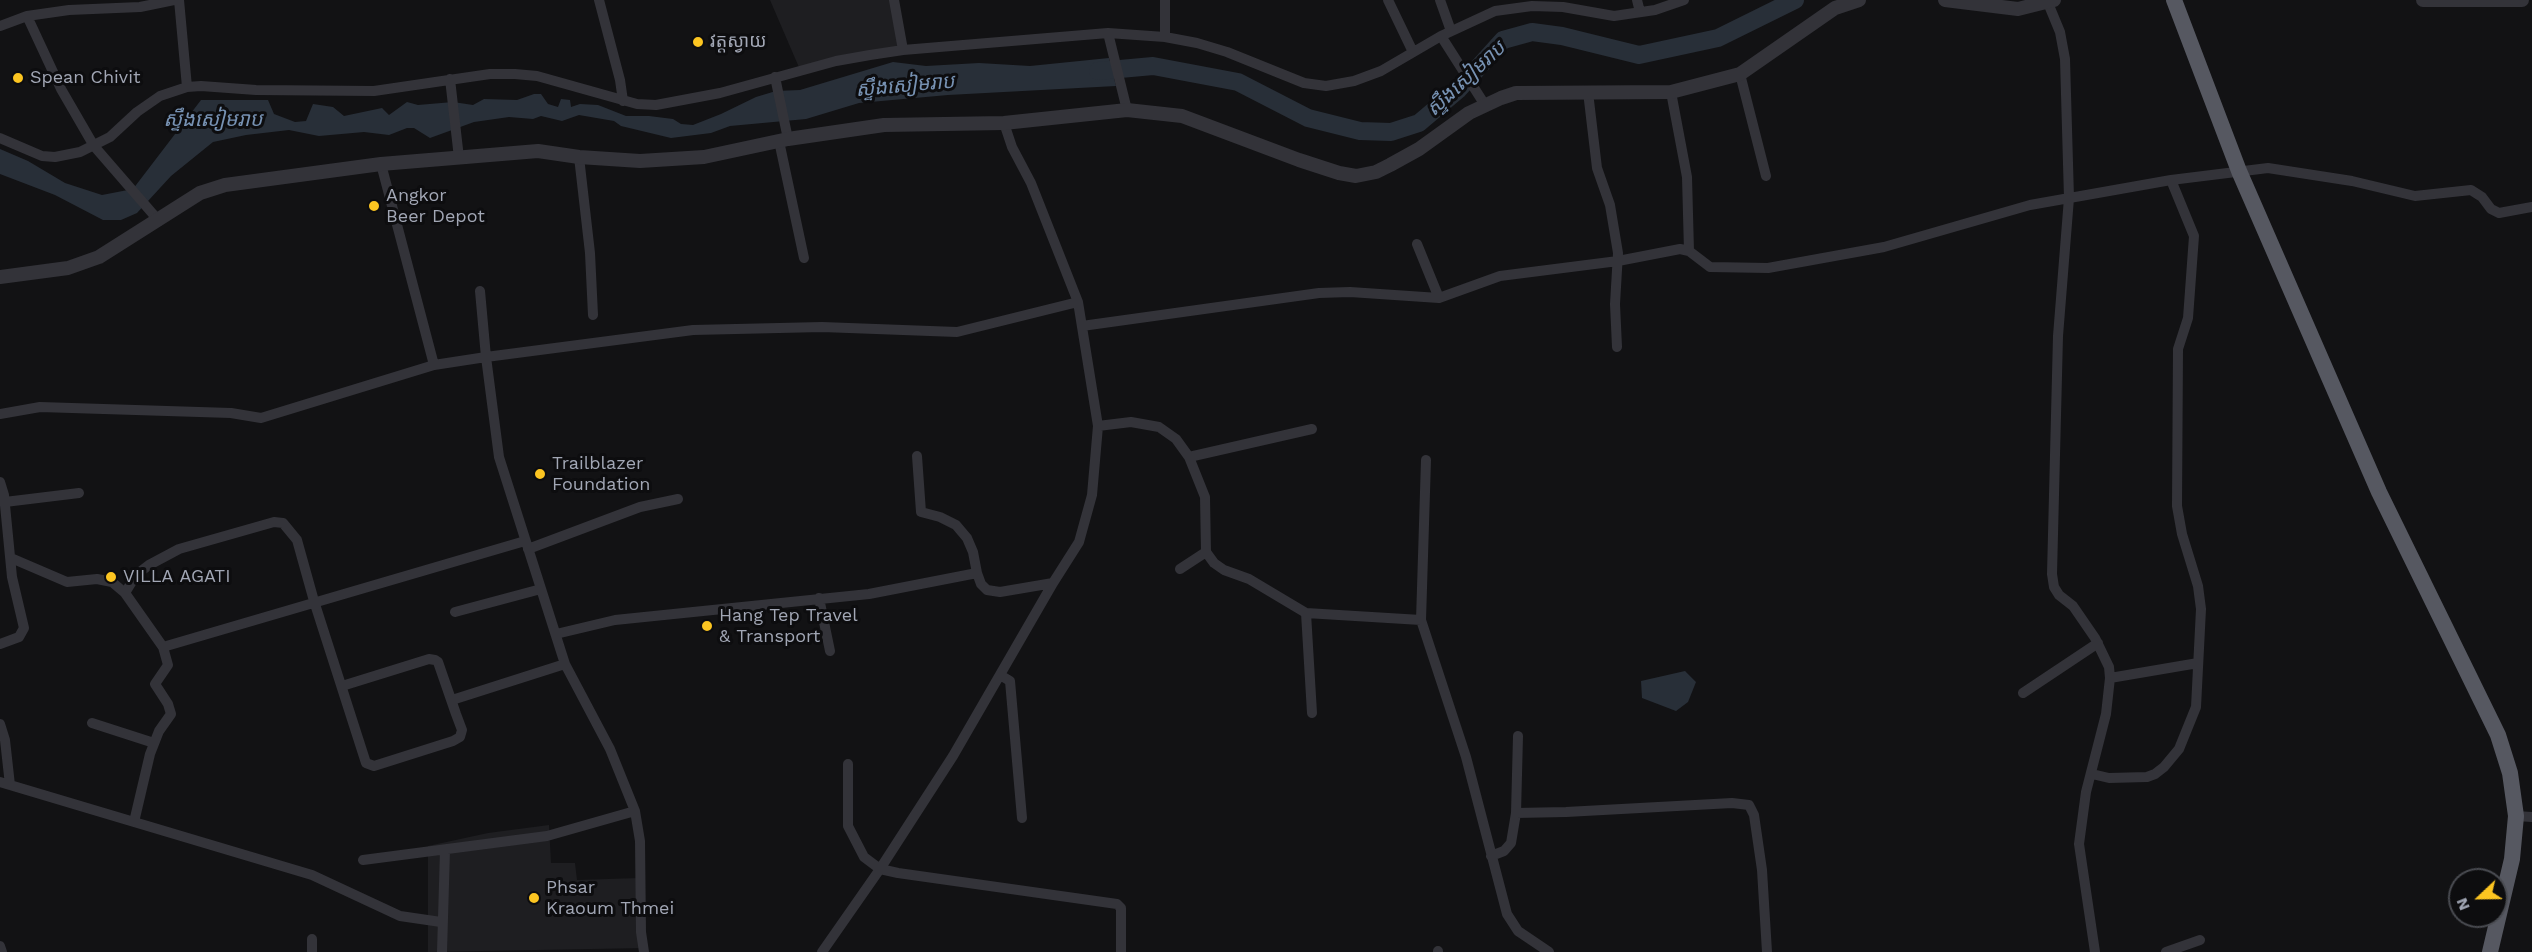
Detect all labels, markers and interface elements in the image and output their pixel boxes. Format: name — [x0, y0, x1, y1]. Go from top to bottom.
place label: វត្តស្វាយ — [710, 31, 766, 53]
marker: វត្តស្វាយ — [691, 35, 705, 49]
water label: ស្ទឹងសៀមរាប — [1422, 36, 1510, 122]
place label: Spean Chivit — [30, 67, 141, 89]
water label: ស្ទឹងសៀមរាប — [855, 70, 955, 102]
marker: Spean Chivit — [11, 71, 25, 85]
water label: ស្ទឹងសៀមរាប — [163, 108, 263, 132]
place label: Angkor Beer Depot — [386, 185, 485, 228]
marker: Angkor Beer Depot — [367, 199, 381, 213]
place label: Trailblazer Foundation — [552, 453, 650, 496]
marker: Trailblazer Foundation — [533, 467, 547, 481]
place label: VILLA AGATI — [123, 566, 231, 588]
marker: VILLA AGATI — [104, 570, 118, 584]
place label: Hang Tep Travel & Transport — [719, 605, 858, 648]
marker: Hang Tep Travel & Transport — [700, 619, 714, 633]
north arrow — [2448, 868, 2508, 928]
place label: Phsar Kraoum Thmei — [546, 877, 674, 920]
marker: Phsar Kraoum Thmei — [527, 891, 541, 905]
text: N — [2452, 895, 2474, 913]

